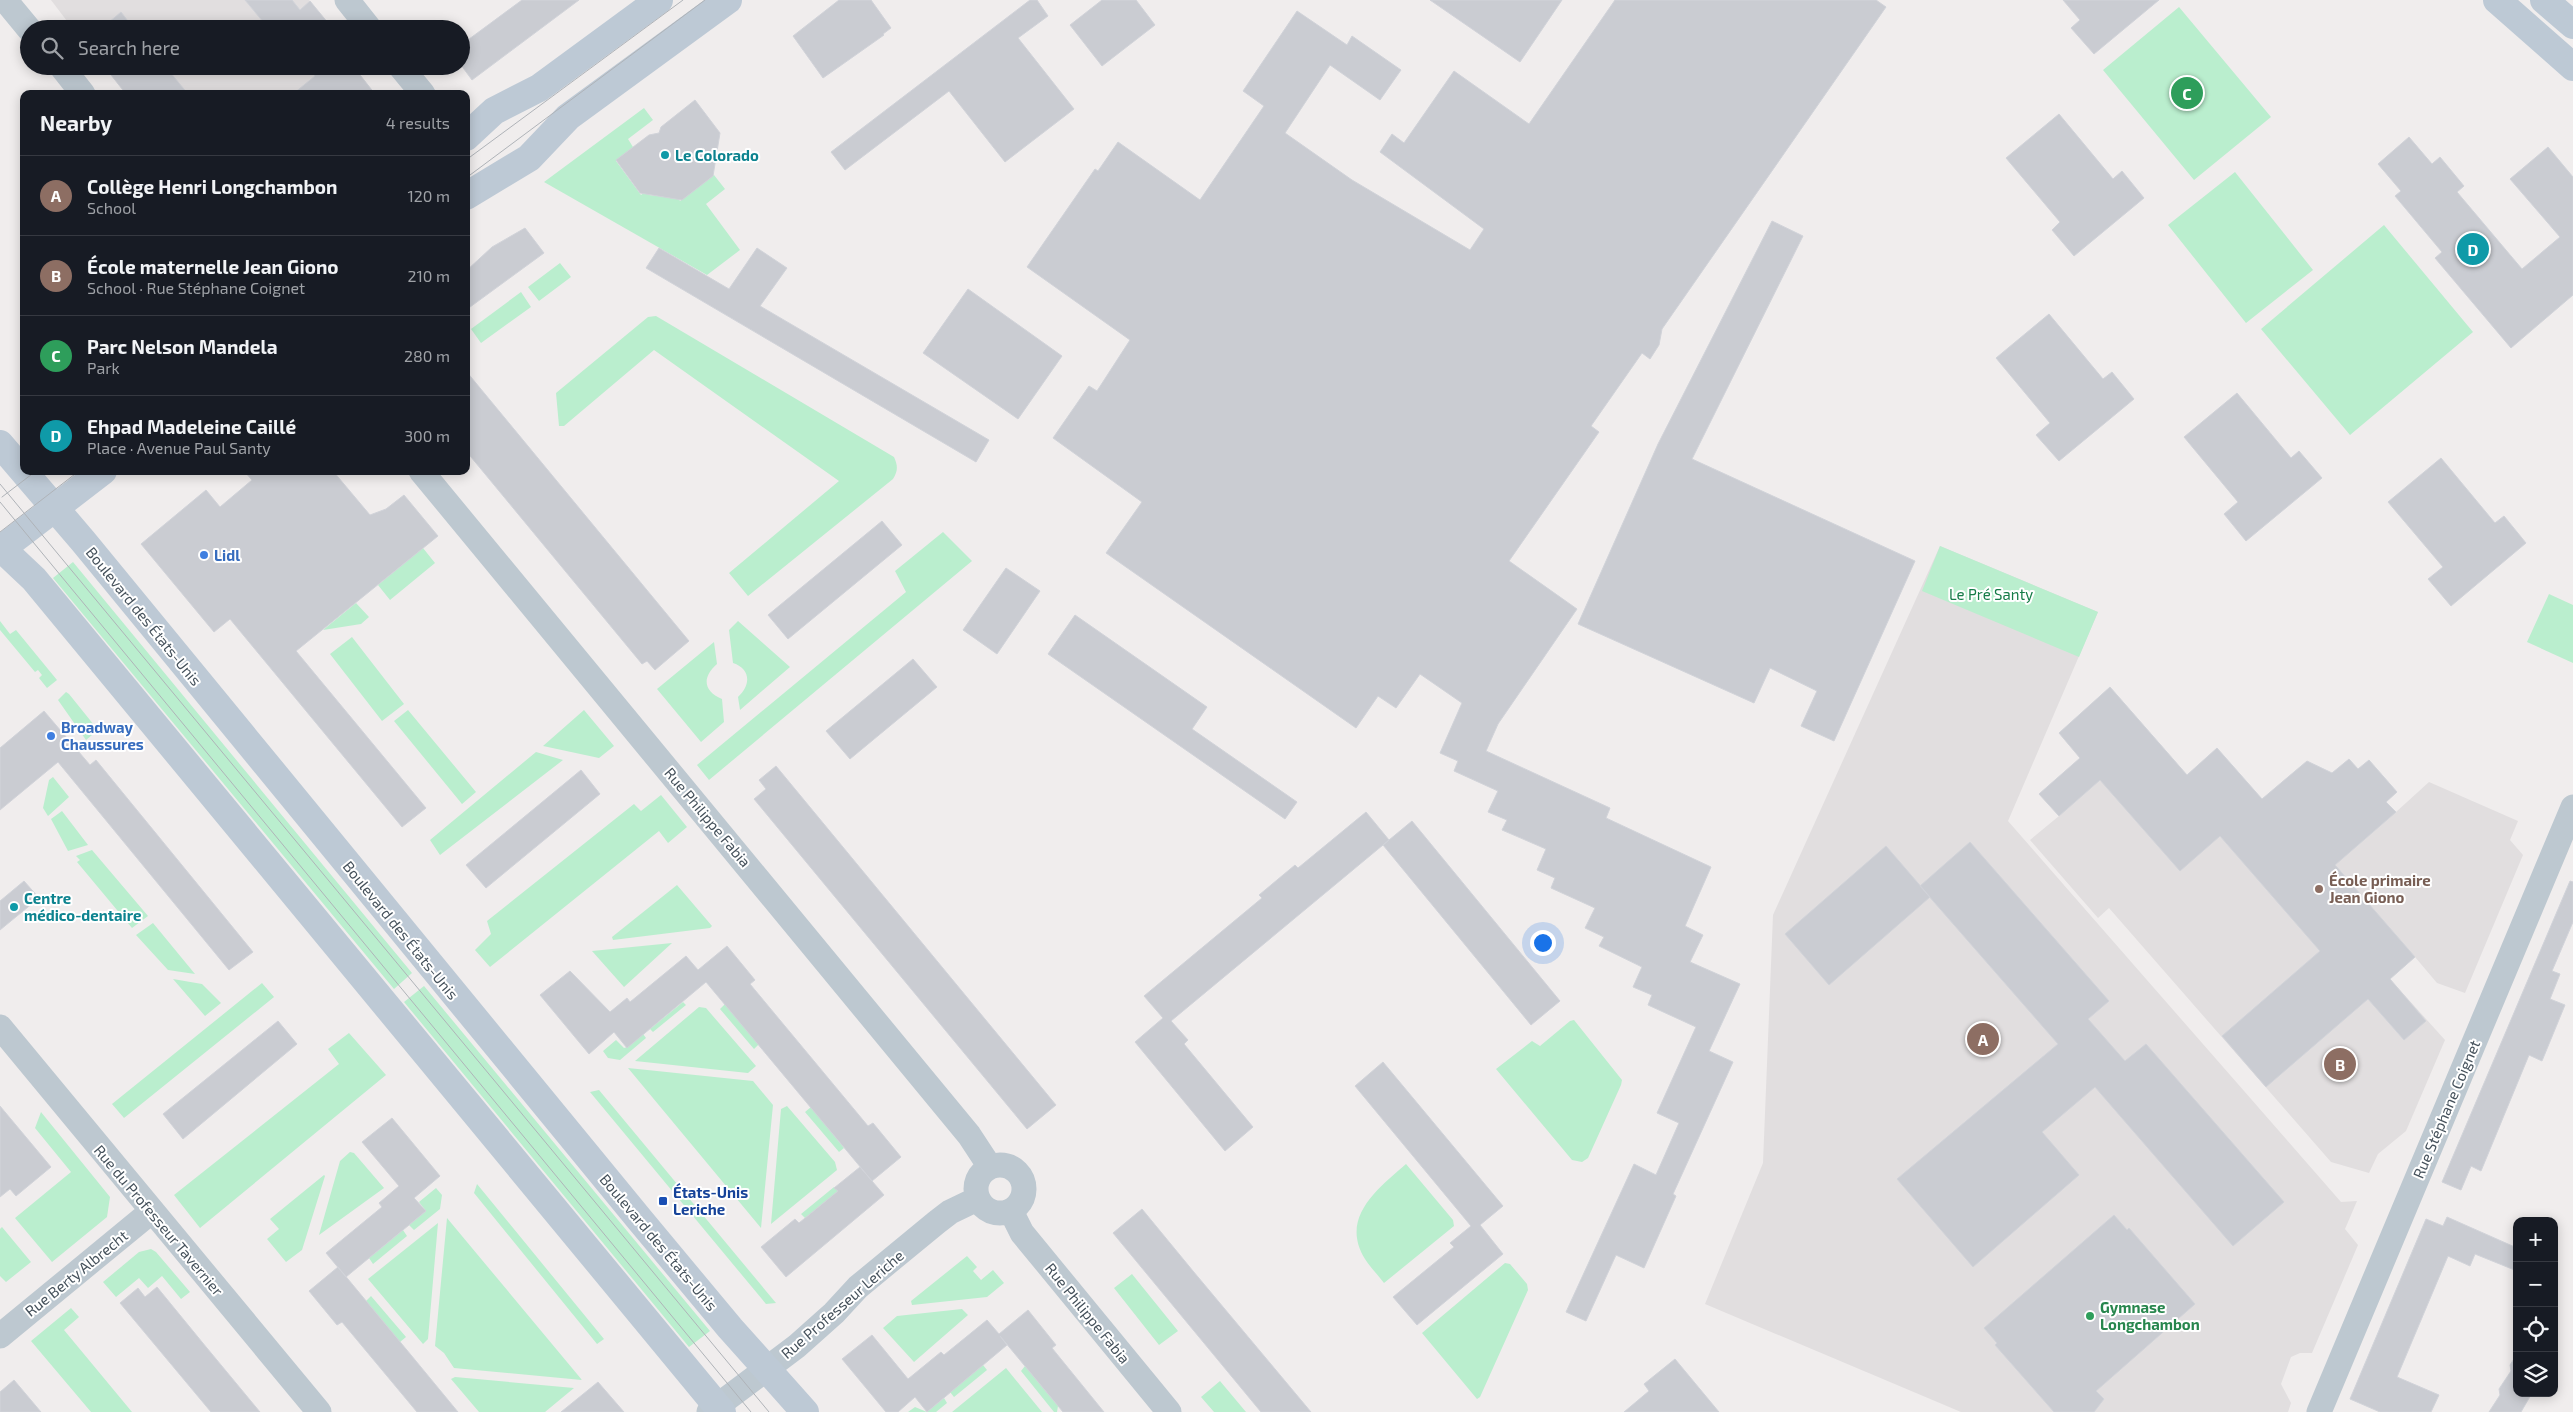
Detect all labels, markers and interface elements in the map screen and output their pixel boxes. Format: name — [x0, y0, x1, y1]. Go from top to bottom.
search box — [20, 20, 470, 75]
icon: search — [38, 34, 66, 62]
text: Search here — [78, 36, 180, 59]
pin: C — [2171, 74, 2203, 112]
text: Nearby — [40, 110, 112, 135]
text: 4 results — [386, 113, 450, 132]
place label: Le Colorado — [675, 146, 759, 164]
marker: Le Colorado — [659, 149, 671, 161]
text: Collège Henri Longchambon — [87, 175, 337, 198]
text: A — [51, 186, 61, 205]
text: 120 m — [407, 186, 450, 205]
text: School — [87, 198, 136, 217]
pin: D — [2457, 230, 2489, 268]
text: École maternelle Jean Giono — [87, 255, 339, 278]
text: B — [51, 266, 61, 285]
text: 210 m — [407, 266, 450, 285]
text: School · Rue Stéphane Coignet — [87, 278, 305, 297]
text: Parc Nelson Mandela — [87, 335, 277, 358]
text: C — [51, 346, 61, 365]
text: 280 m — [404, 346, 450, 365]
text: Park — [87, 358, 120, 377]
text: Ehpad Madeleine Caillé — [87, 415, 296, 438]
text: D — [51, 426, 61, 445]
text: 300 m — [404, 426, 450, 445]
text: Place · Avenue Paul Santy — [87, 438, 271, 457]
street label: Boulevard des États-Unis — [83, 543, 205, 689]
place label: Lidl — [214, 546, 240, 564]
marker: Lidl — [198, 549, 210, 561]
park label: Le Pré Santy — [1949, 585, 2033, 603]
place label: Broadway Chaussures — [61, 718, 144, 753]
marker: Broadway Chaussures — [45, 730, 57, 742]
street label: Rue Philippe Fabia — [661, 764, 755, 870]
street label: Boulevard des États-Unis — [340, 857, 462, 1003]
place label: École primaire Jean Giono — [2329, 870, 2431, 906]
marker: École primaire Jean Giono — [2313, 883, 2325, 895]
place label: Centre médico-dentaire — [24, 889, 141, 924]
marker: Centre médico-dentaire — [8, 901, 20, 913]
your location — [1530, 930, 1556, 956]
pin: A — [1967, 1020, 1999, 1058]
street label: Rue Stéphane Coignet — [2409, 1037, 2483, 1181]
pin: B — [2324, 1045, 2356, 1083]
street label: Rue du Professeur Tavernier — [91, 1141, 227, 1299]
street label: Boulevard des États-Unis — [597, 1170, 721, 1314]
place label: États-Unis Leriche — [673, 1182, 748, 1218]
marker: États-Unis Leriche — [657, 1195, 669, 1207]
map controls — [2513, 1217, 2558, 1397]
button: + — [2513, 1217, 2558, 1262]
street label: Rue Berty Albrecht — [21, 1226, 131, 1320]
street label: Rue Professeur Leriche — [777, 1246, 907, 1362]
street label: Rue Philippe Fabia — [1042, 1259, 1134, 1367]
button: − — [2513, 1262, 2558, 1307]
place label: Gymnase Longchambon — [2100, 1298, 2200, 1333]
button: locate — [2513, 1307, 2558, 1352]
marker: Gymnase Longchambon — [2084, 1310, 2096, 1322]
button: layers — [2513, 1352, 2558, 1397]

